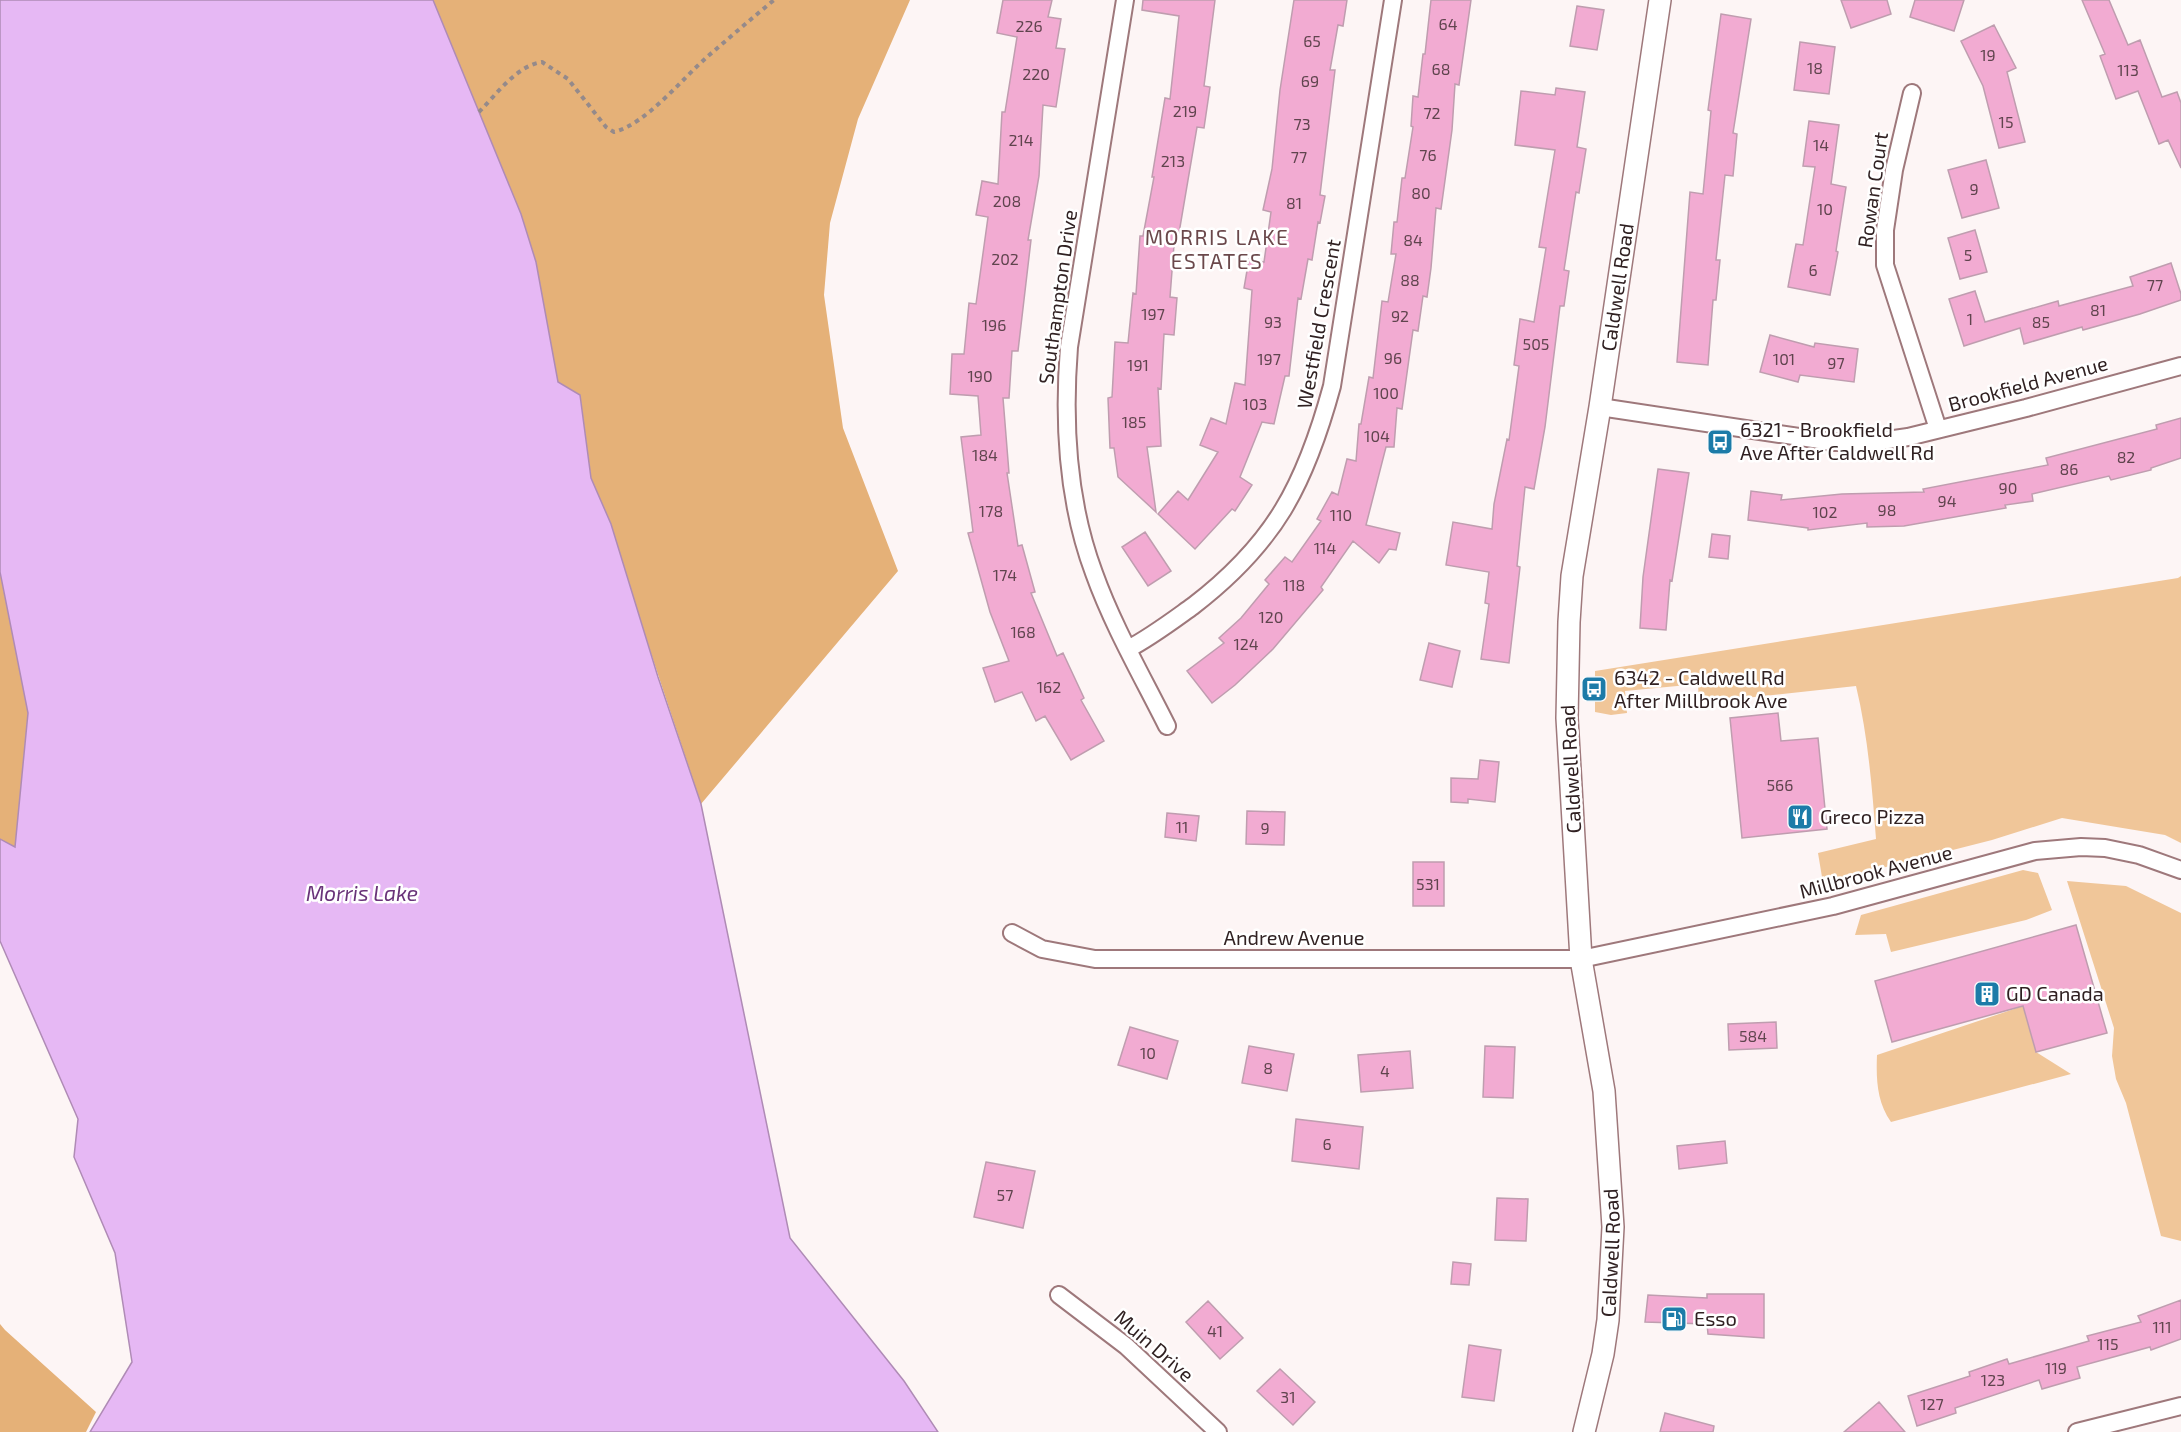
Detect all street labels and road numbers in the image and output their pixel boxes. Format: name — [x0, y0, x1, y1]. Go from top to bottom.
street label: Rowan Court — [1852, 130, 1892, 249]
street label: Southampton Drive — [1033, 208, 1081, 386]
street label: Caldwell Road — [1595, 222, 1638, 353]
street label: Westfield Crescent — [1291, 237, 1345, 410]
street label: Brookfield Avenue — [1945, 350, 2110, 416]
street label: Caldwell Road — [1555, 704, 1585, 834]
street label: Millbrook Avenue — [1797, 839, 1955, 903]
street label: Andrew Avenue — [1223, 925, 1365, 949]
street label: Caldwell Road — [1595, 1188, 1624, 1318]
street label: Muin Drive — [1110, 1304, 1199, 1386]

